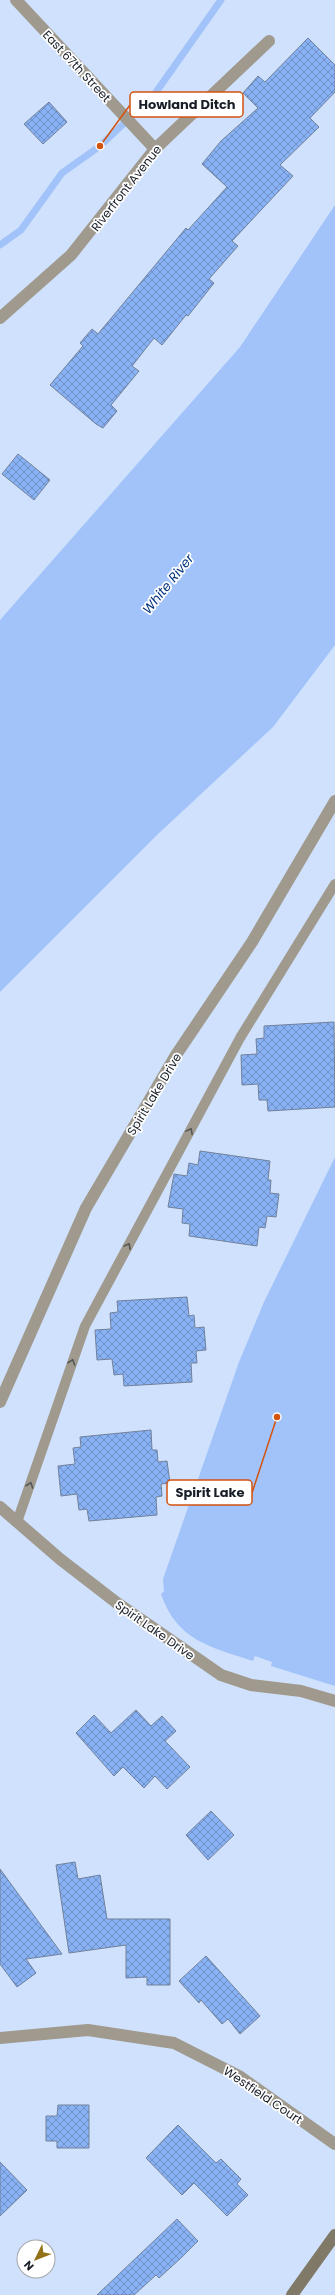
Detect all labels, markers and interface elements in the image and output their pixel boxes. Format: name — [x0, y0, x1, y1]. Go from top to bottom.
street label: East 67th Street — [39, 26, 115, 106]
callout: Howland Ditch — [130, 92, 243, 117]
text: Howland Ditch — [138, 95, 236, 114]
street label: Riverfront Avenue — [87, 141, 165, 235]
water label: White River — [138, 549, 199, 618]
street label: Spirit Lake Drive — [123, 1050, 185, 1138]
one-way arrow — [185, 1128, 193, 1135]
one-way arrow — [124, 1242, 131, 1250]
one-way arrow — [68, 1359, 76, 1366]
callout: Spirit Lake — [167, 1480, 252, 1505]
one-way arrow — [25, 1482, 33, 1489]
text: Spirit Lake — [175, 1483, 245, 1502]
street label: Spirit Lake Drive — [112, 1596, 198, 1664]
street label: Westfield Court — [220, 2062, 306, 2128]
north arrow — [16, 2239, 56, 2279]
text: N — [20, 2257, 37, 2274]

